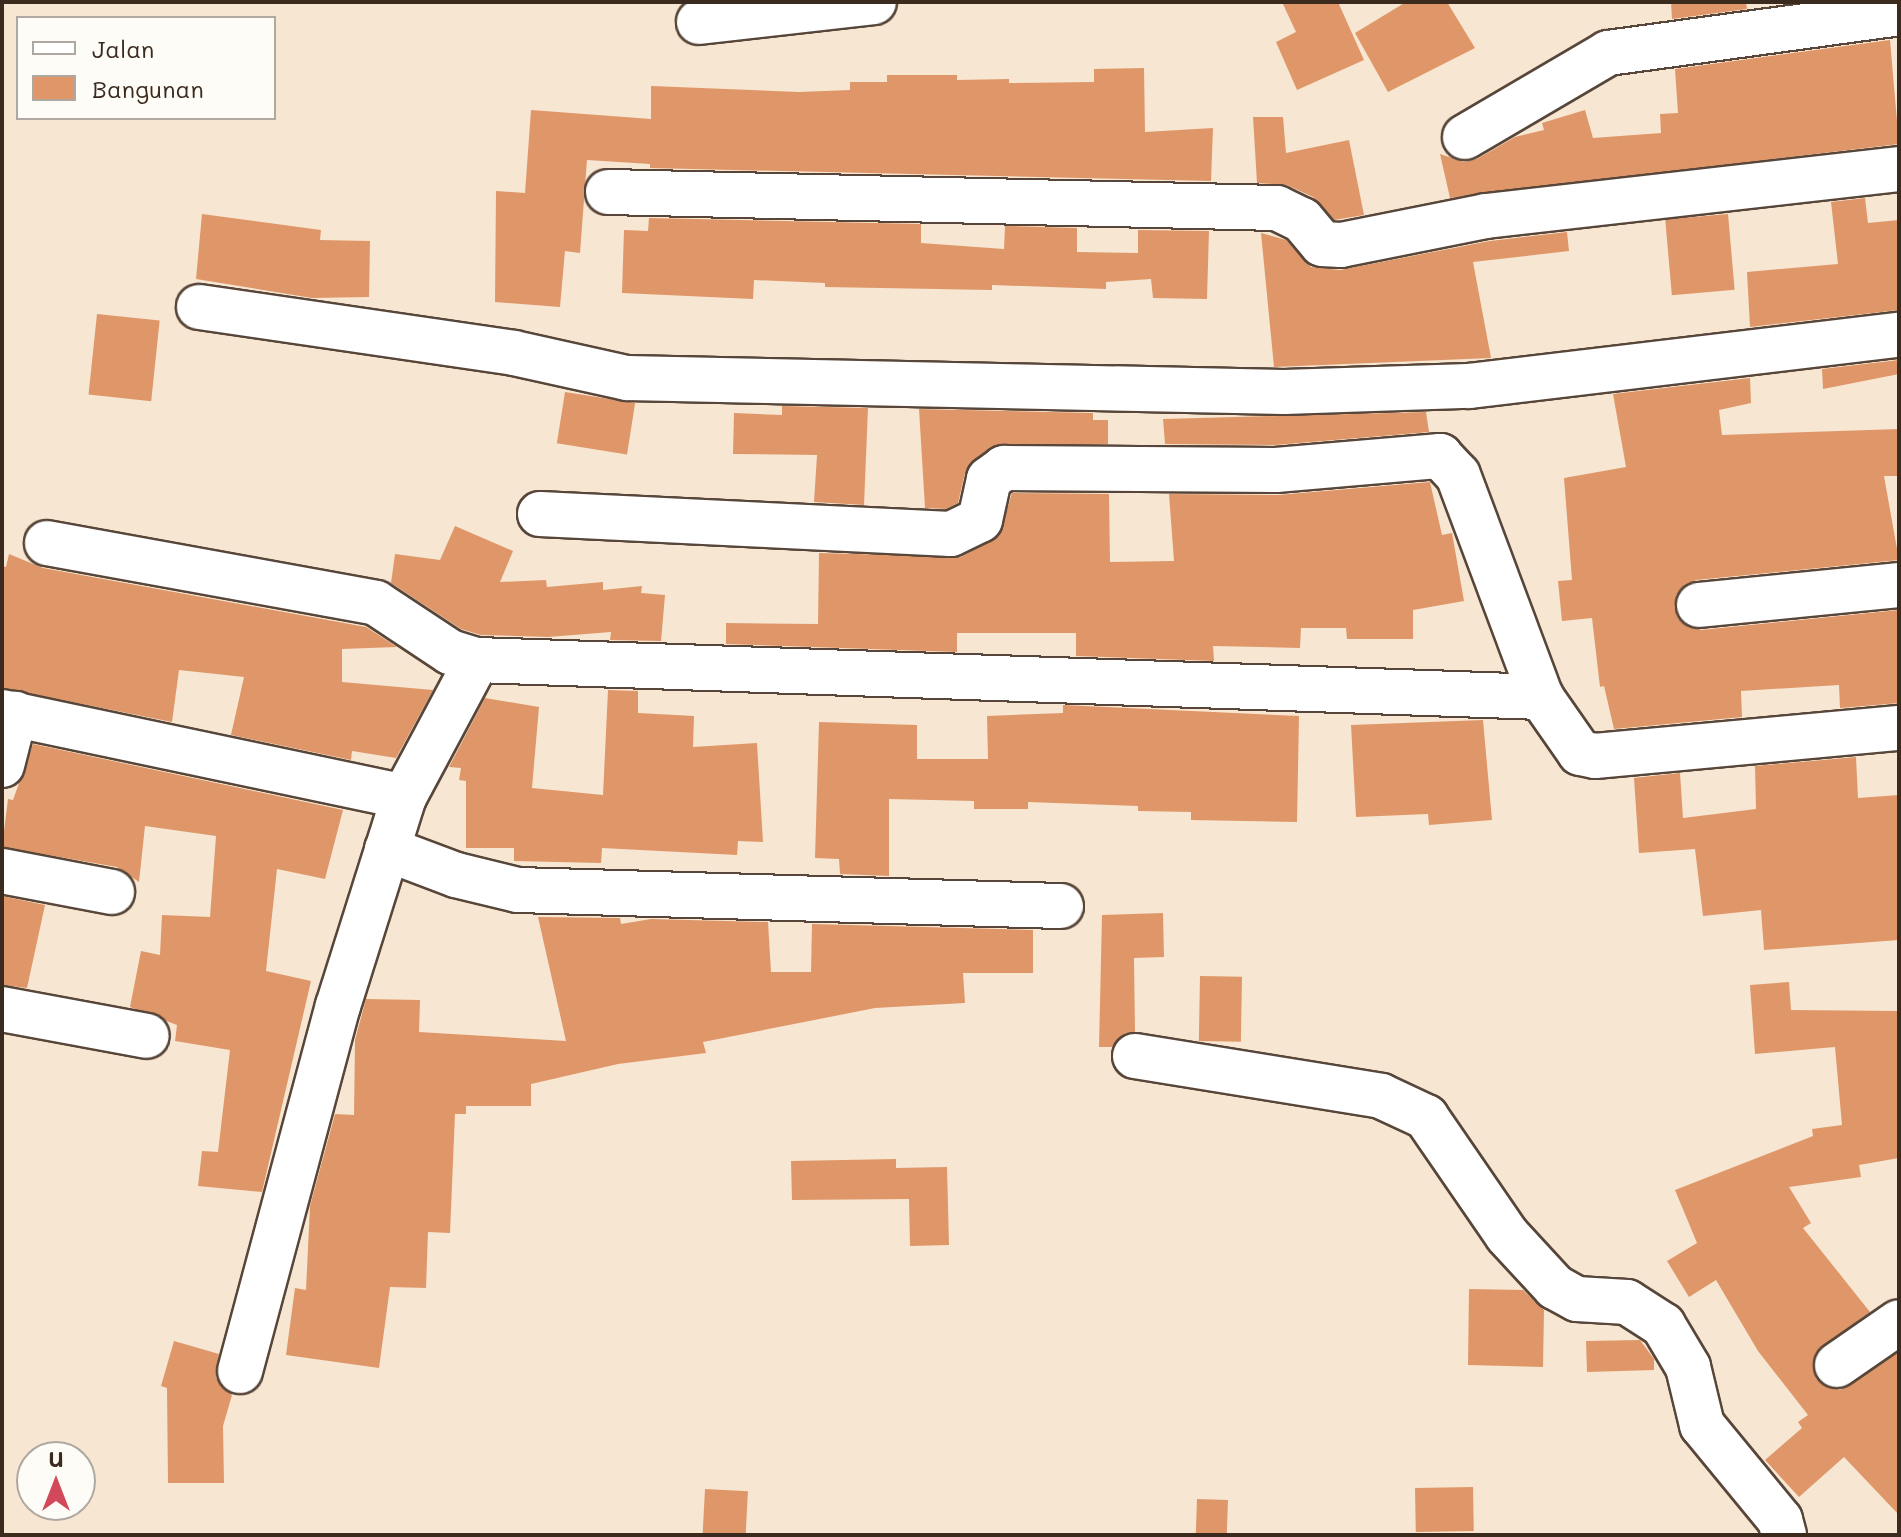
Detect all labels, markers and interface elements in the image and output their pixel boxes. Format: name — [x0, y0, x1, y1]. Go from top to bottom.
legend — [16, 16, 276, 120]
text: Jalan — [92, 33, 154, 64]
text: Bangunan — [92, 73, 204, 104]
north arrow — [16, 1441, 96, 1521]
text: U — [48, 1444, 64, 1473]

